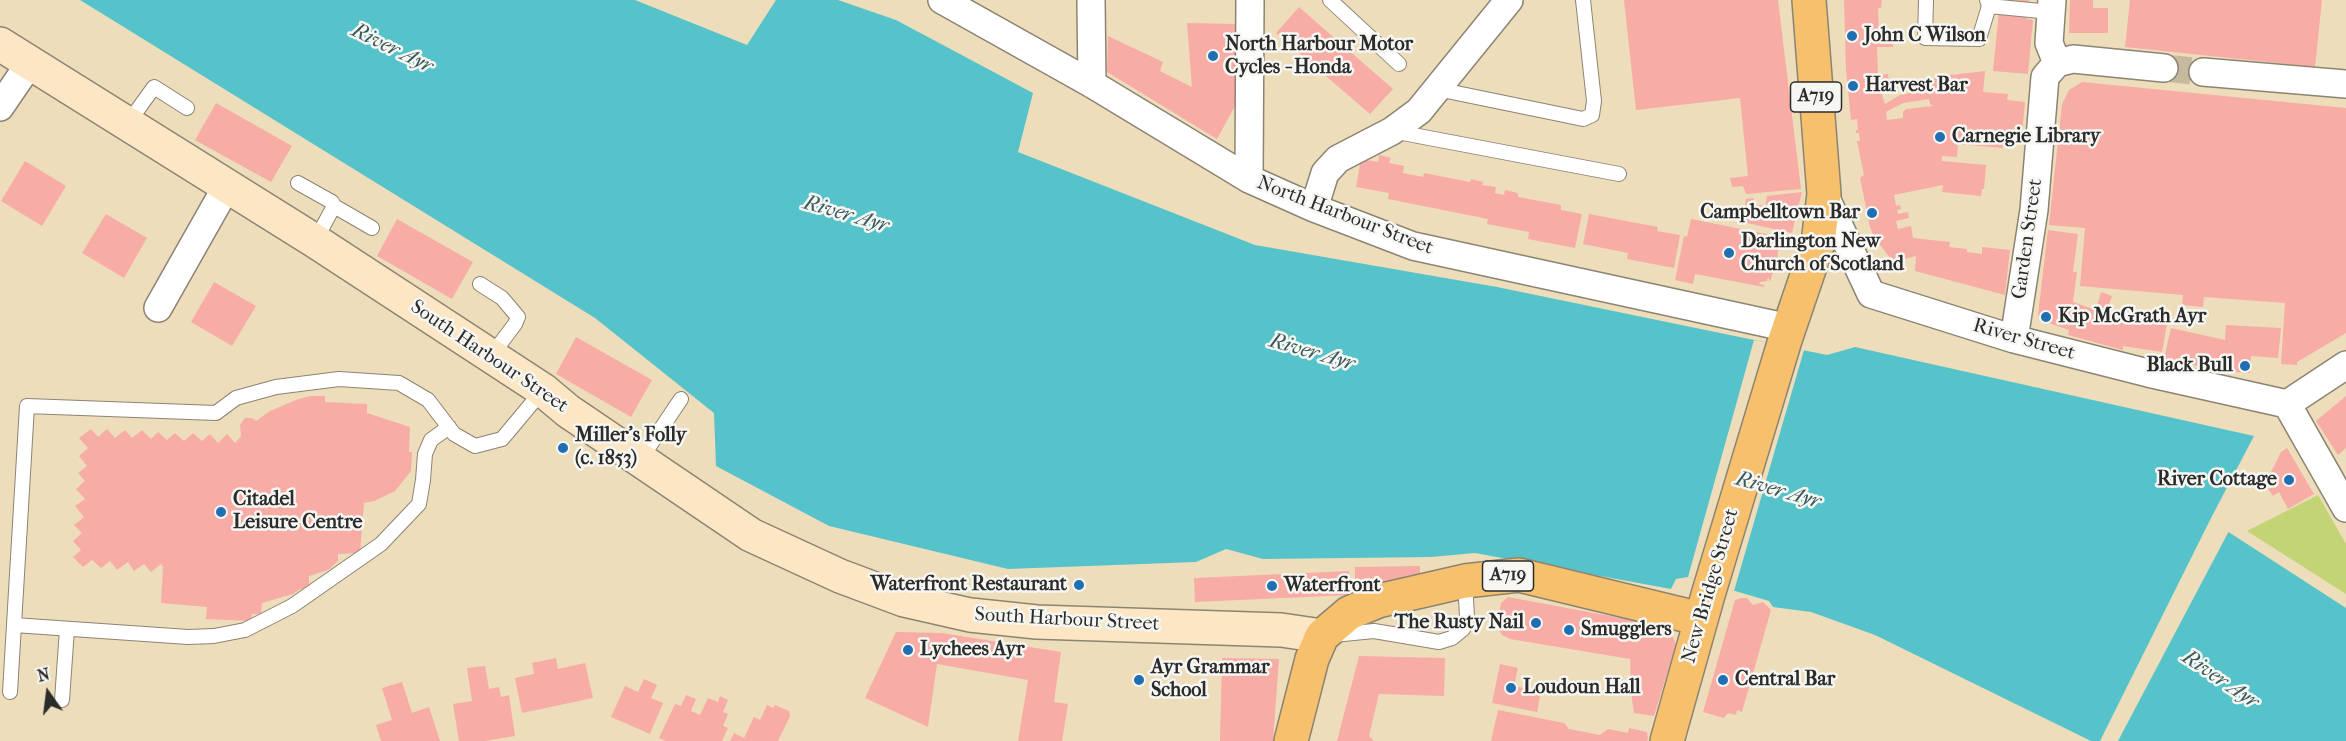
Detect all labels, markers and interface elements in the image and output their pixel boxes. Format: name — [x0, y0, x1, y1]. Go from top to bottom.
water label: River Ayr — [347, 19, 437, 79]
place label: John C Wilson — [1864, 24, 1986, 48]
marker: John C Wilson — [1845, 29, 1859, 43]
place label: North Harbour Motor Cycles - Honda — [1225, 33, 1413, 80]
marker: North Harbour Motor Cycles - Honda — [1206, 49, 1220, 63]
place label: Harvest Bar — [1865, 74, 1968, 98]
marker: Harvest Bar — [1846, 79, 1860, 93]
road number: A719 — [1790, 82, 1842, 112]
place label: Carnegie Library — [1952, 125, 2100, 149]
marker: Carnegie Library — [1933, 130, 1947, 144]
street label: North Harbour Street — [1253, 171, 1437, 261]
street label: Garden Street — [2008, 177, 2048, 301]
water label: River Ayr — [801, 191, 891, 239]
place label: Campbelltown Bar — [1700, 201, 1860, 225]
marker: Campbelltown Bar — [1865, 206, 1879, 220]
place label: Darlington New Church of Scotland — [1741, 230, 1904, 277]
marker: Darlington New Church of Scotland — [1722, 246, 1736, 260]
street label: South Harbour Street — [406, 295, 572, 419]
place label: Kip McGrath Ayr — [2058, 305, 2206, 329]
marker: Kip McGrath Ayr — [2039, 310, 2053, 324]
street label: River Street — [1970, 314, 2078, 366]
water label: River Ayr — [1267, 329, 1357, 377]
place label: Black Bull — [2146, 354, 2233, 378]
marker: Black Bull — [2238, 359, 2252, 373]
place label: Miller's Folly (c. 1853) — [575, 424, 686, 471]
marker: Miller's Folly (c. 1853) — [556, 441, 570, 455]
water label: River Ayr — [1733, 467, 1823, 515]
place label: River Cottage — [2157, 468, 2277, 492]
marker: River Cottage — [2282, 473, 2296, 487]
place label: Citadel Leisure Centre — [233, 488, 362, 535]
marker: Citadel Leisure Centre — [214, 505, 228, 519]
street label: New Bridge Street — [1677, 506, 1745, 666]
road number: A719 — [1482, 561, 1534, 591]
place label: Waterfront Restaurant — [871, 573, 1067, 597]
place label: Waterfront — [1284, 574, 1381, 598]
marker: Waterfront Restaurant — [1072, 578, 1086, 592]
marker: Waterfront — [1265, 579, 1279, 593]
street label: South Harbour Street — [974, 603, 1160, 637]
place label: The Rusty Nail — [1394, 611, 1524, 635]
marker: The Rusty Nail — [1529, 616, 1543, 630]
place label: Smugglers — [1581, 618, 1672, 642]
marker: Smugglers — [1562, 623, 1576, 637]
place label: Lychees Ayr — [920, 638, 1025, 662]
marker: Lychees Ayr — [901, 643, 915, 657]
water label: River Ayr — [2177, 645, 2263, 715]
place label: Ayr Grammar School — [1151, 656, 1270, 703]
north arrow — [18, 663, 78, 723]
text: N — [35, 664, 52, 686]
place label: Central Bar — [1735, 668, 1835, 692]
marker: Ayr Grammar School — [1132, 673, 1146, 687]
marker: Central Bar — [1716, 673, 1730, 687]
place label: Loudoun Hall — [1523, 676, 1641, 700]
marker: Loudoun Hall — [1504, 681, 1518, 695]

